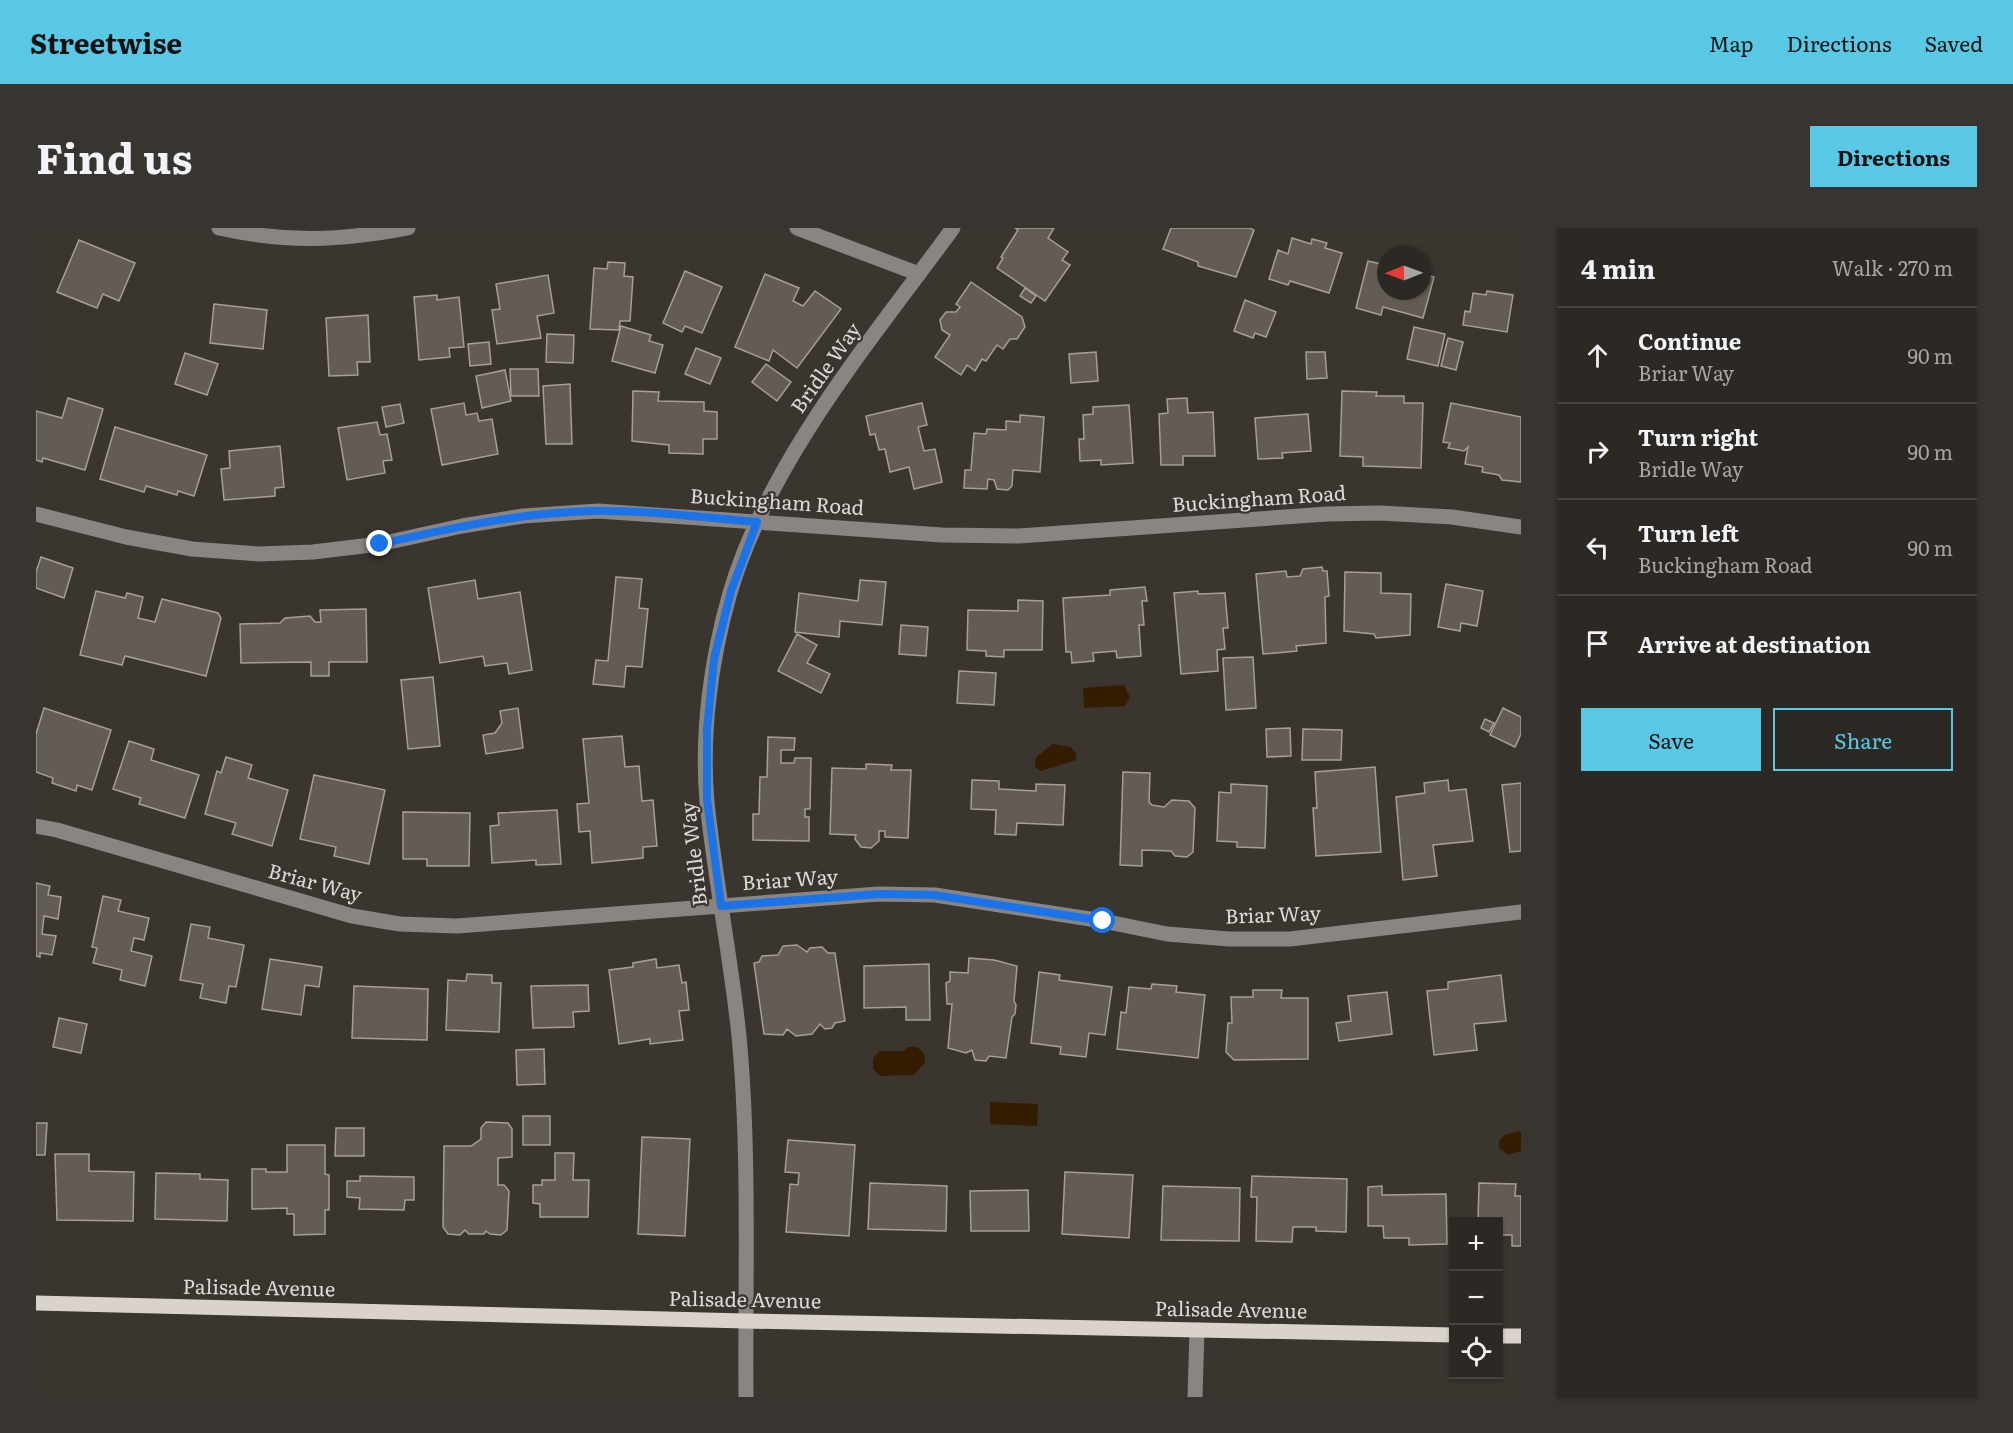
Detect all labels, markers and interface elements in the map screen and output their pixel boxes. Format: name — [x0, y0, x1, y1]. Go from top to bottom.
text: Streetwise — [30, 21, 182, 63]
text: Map — [1709, 27, 1754, 58]
text: Directions — [1787, 27, 1892, 58]
text: Saved — [1925, 27, 1983, 58]
text: Find us — [36, 125, 193, 187]
button: Directions — [1810, 126, 1977, 187]
north arrow — [1377, 246, 1431, 300]
text: 4 min — [1581, 248, 1655, 287]
text: Walk · 270 m — [1832, 252, 1953, 282]
street label: Bridle Way — [782, 315, 867, 419]
text: Continue — [1638, 324, 1741, 357]
icon: ahead — [1581, 339, 1614, 372]
text: 90 m — [1908, 340, 1953, 370]
text: Briar Way — [1638, 357, 1734, 387]
text: Turn right — [1638, 420, 1758, 453]
icon: right — [1581, 435, 1614, 468]
text: 90 m — [1908, 436, 1953, 466]
text: Bridle Way — [1638, 453, 1743, 483]
street label: Buckingham Road — [1171, 476, 1347, 518]
street label: Buckingham Road — [689, 479, 865, 521]
text: Turn left — [1638, 516, 1739, 549]
route end — [366, 530, 392, 556]
icon: left — [1581, 531, 1614, 564]
text: 90 m — [1908, 532, 1953, 562]
text: Buckingham Road — [1638, 549, 1813, 579]
icon: arrive — [1581, 627, 1614, 660]
text: Arrive at destination — [1638, 627, 1871, 660]
button: Save — [1581, 708, 1761, 771]
button: Share — [1773, 708, 1953, 771]
street label: Bridle Way — [671, 800, 713, 908]
street label: Briar Way — [265, 854, 366, 908]
street label: Briar Way — [741, 860, 839, 896]
street label: Briar Way — [1224, 896, 1322, 930]
route start — [1089, 907, 1115, 933]
map controls — [1449, 1217, 1503, 1379]
button: + — [1449, 1217, 1503, 1271]
street label: Palisade Avenue — [183, 1270, 336, 1302]
button: − — [1449, 1271, 1503, 1325]
street label: Palisade Avenue — [669, 1282, 822, 1314]
street label: Palisade Avenue — [1155, 1292, 1308, 1324]
button: locate — [1449, 1325, 1503, 1379]

